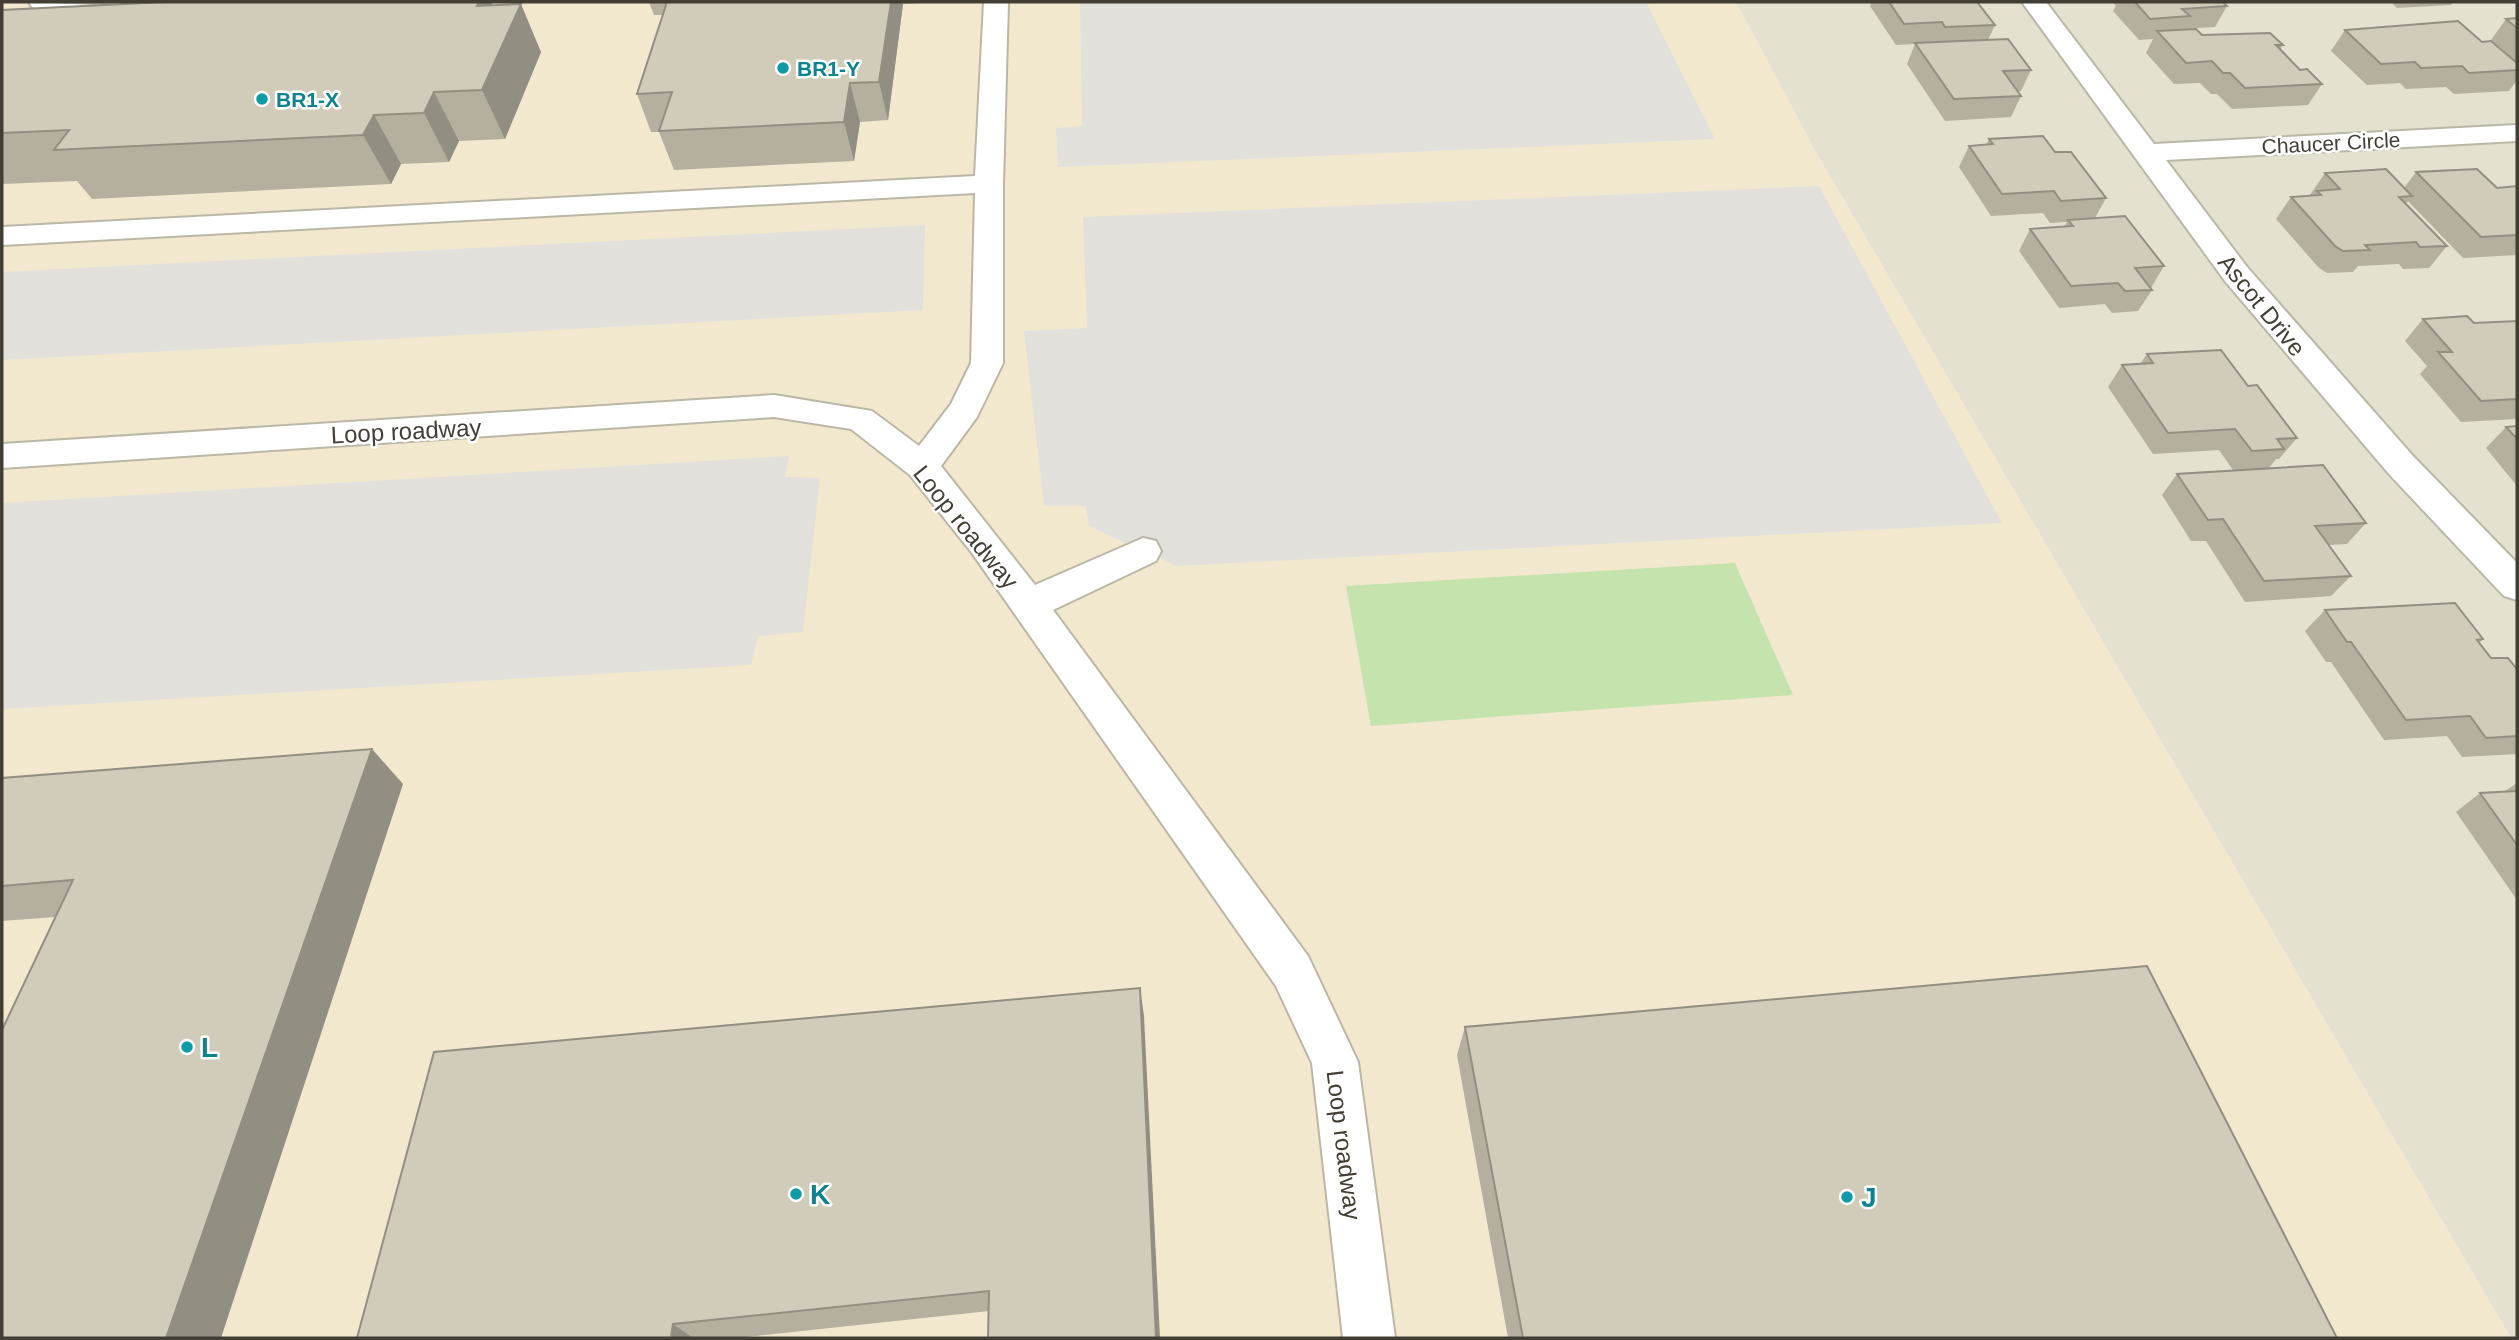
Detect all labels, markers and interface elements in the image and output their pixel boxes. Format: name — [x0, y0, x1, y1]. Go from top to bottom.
place label: BR1-Y — [797, 57, 860, 80]
marker: BR1-Y — [775, 60, 791, 76]
place label: BR1-X — [276, 88, 339, 111]
marker: BR1-X — [254, 91, 270, 107]
street label: Chaucer Circle — [2261, 128, 2401, 158]
street label: Ascot Drive — [2213, 249, 2311, 361]
street label: Loop roadway — [330, 414, 482, 448]
street label: Loop roadway — [908, 460, 1024, 594]
place label: L — [201, 1032, 218, 1063]
marker: L — [179, 1039, 195, 1055]
street label: Loop roadway — [1321, 1069, 1367, 1221]
place label: K — [810, 1179, 830, 1210]
place label: J — [1861, 1182, 1877, 1213]
marker: K — [788, 1186, 804, 1202]
marker: J — [1839, 1189, 1855, 1205]

